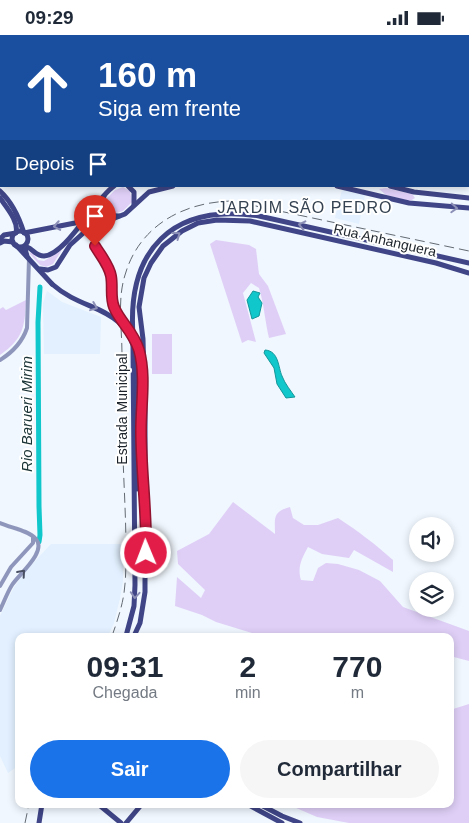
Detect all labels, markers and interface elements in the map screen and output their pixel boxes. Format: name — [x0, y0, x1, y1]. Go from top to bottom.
text: 09:29 — [25, 7, 74, 28]
icon: ahead — [15, 55, 80, 120]
text: 160 m — [98, 55, 197, 94]
text: Siga em frente — [98, 96, 241, 121]
icon: arrive — [84, 150, 112, 178]
text: Depois — [15, 153, 74, 174]
pin — [74, 195, 116, 246]
district label: JARDIM SÃO PEDRO — [217, 197, 393, 216]
icon: arrive — [81, 202, 109, 230]
one-way arrow — [450, 202, 458, 213]
one-way arrow — [53, 220, 62, 230]
one-way arrow — [298, 220, 306, 231]
street label: Rua Anhanguera — [332, 220, 438, 260]
one-way arrow — [171, 232, 181, 241]
one-way arrow — [90, 301, 98, 311]
street label: Estrada Municipal — [114, 353, 130, 465]
water label: Rio Barueri Mirim — [18, 356, 35, 472]
map controls — [409, 517, 454, 617]
button: sound — [409, 517, 454, 562]
position arrow — [119, 526, 171, 578]
one-way arrow — [16, 569, 25, 578]
button: layers — [409, 572, 454, 617]
one-way arrow — [129, 591, 140, 599]
text: 09:31 — [87, 650, 163, 683]
text: 2 — [239, 650, 256, 683]
text: 770 — [332, 650, 382, 683]
text: Chegada — [92, 684, 157, 701]
text: min — [235, 684, 261, 701]
text: m — [351, 684, 364, 701]
button: Sair — [30, 740, 230, 798]
button: Compartilhar — [240, 740, 439, 798]

